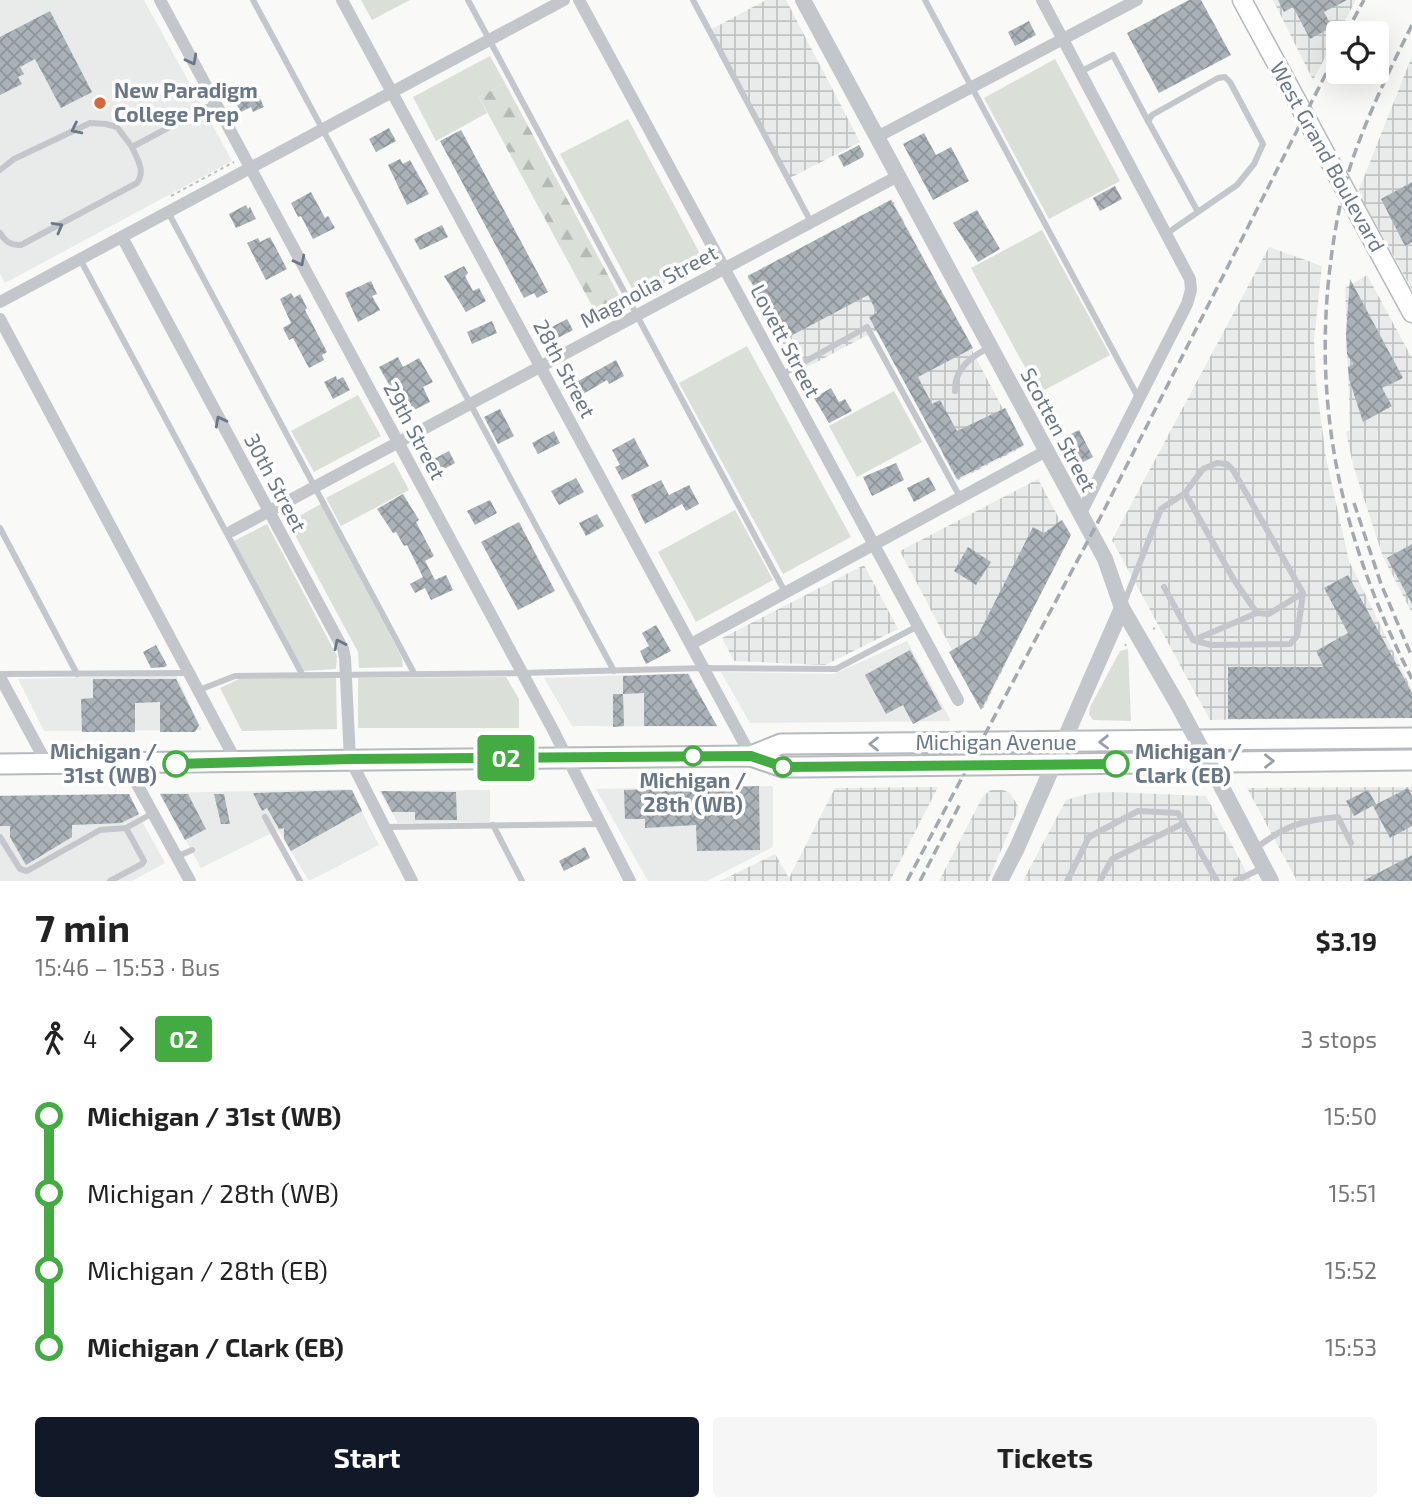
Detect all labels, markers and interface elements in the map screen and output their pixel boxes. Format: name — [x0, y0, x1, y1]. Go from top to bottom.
map controls — [1326, 21, 1389, 84]
button: locate — [1326, 21, 1389, 84]
one-way arrow — [184, 53, 198, 65]
street label: West Grand Boulevard — [1266, 57, 1391, 256]
place label: New Paradigm College Prep — [114, 77, 258, 126]
marker: New Paradigm College Prep — [92, 95, 108, 111]
one-way arrow — [71, 121, 83, 135]
one-way arrow — [51, 221, 63, 235]
street label: Magnolia Street — [575, 239, 721, 332]
one-way arrow — [292, 253, 305, 266]
street label: Lovett Street — [746, 280, 826, 401]
street label: 28th Street — [529, 315, 602, 422]
street label: Scotten Street — [1016, 363, 1102, 495]
street label: 29th Street — [379, 377, 451, 483]
one-way arrow — [215, 416, 228, 429]
street label: 30th Street — [240, 429, 313, 536]
one-way arrow — [333, 639, 347, 651]
street label: Michigan Avenue — [915, 729, 1077, 754]
one-way arrow — [1098, 734, 1109, 750]
line badge: 02 — [475, 735, 538, 781]
one-way arrow — [868, 736, 878, 752]
place label: Michigan / 31st (WB) — [50, 738, 157, 787]
place label: Michigan / Clark (EB) — [1135, 738, 1242, 787]
text: 02 — [491, 743, 521, 772]
marker: Michigan / 28th (WB) — [683, 746, 703, 766]
marker: Michigan / 31st (WB) — [163, 751, 189, 777]
marker: Michigan / Clark (EB) — [1103, 751, 1129, 777]
one-way arrow — [1263, 753, 1274, 768]
unlabelled marker — [773, 757, 793, 777]
place label: Michigan / 28th (WB) — [640, 767, 747, 816]
text: 7 min — [35, 904, 130, 950]
text: $3.19 — [1315, 925, 1377, 956]
text: 15:46 – 15:53 · Bus — [35, 953, 220, 981]
icon: walk — [35, 1020, 73, 1058]
icon: forward — [107, 1020, 145, 1058]
text: 02 — [169, 1024, 198, 1053]
text: 4 — [83, 1025, 97, 1053]
text: 3 stops — [1301, 1025, 1377, 1053]
text: Michigan / 31st (WB) — [87, 1100, 341, 1131]
text: 15:50 — [1324, 1102, 1377, 1130]
text: Michigan / 28th (WB) — [87, 1177, 339, 1208]
text: 15:51 — [1329, 1179, 1377, 1207]
text: Michigan / 28th (EB) — [87, 1254, 328, 1285]
text: 15:52 — [1325, 1256, 1377, 1284]
text: Michigan / Clark (EB) — [87, 1331, 344, 1362]
text: 15:53 — [1325, 1333, 1377, 1361]
button: Start — [35, 1417, 699, 1497]
button: Tickets — [713, 1417, 1377, 1497]

